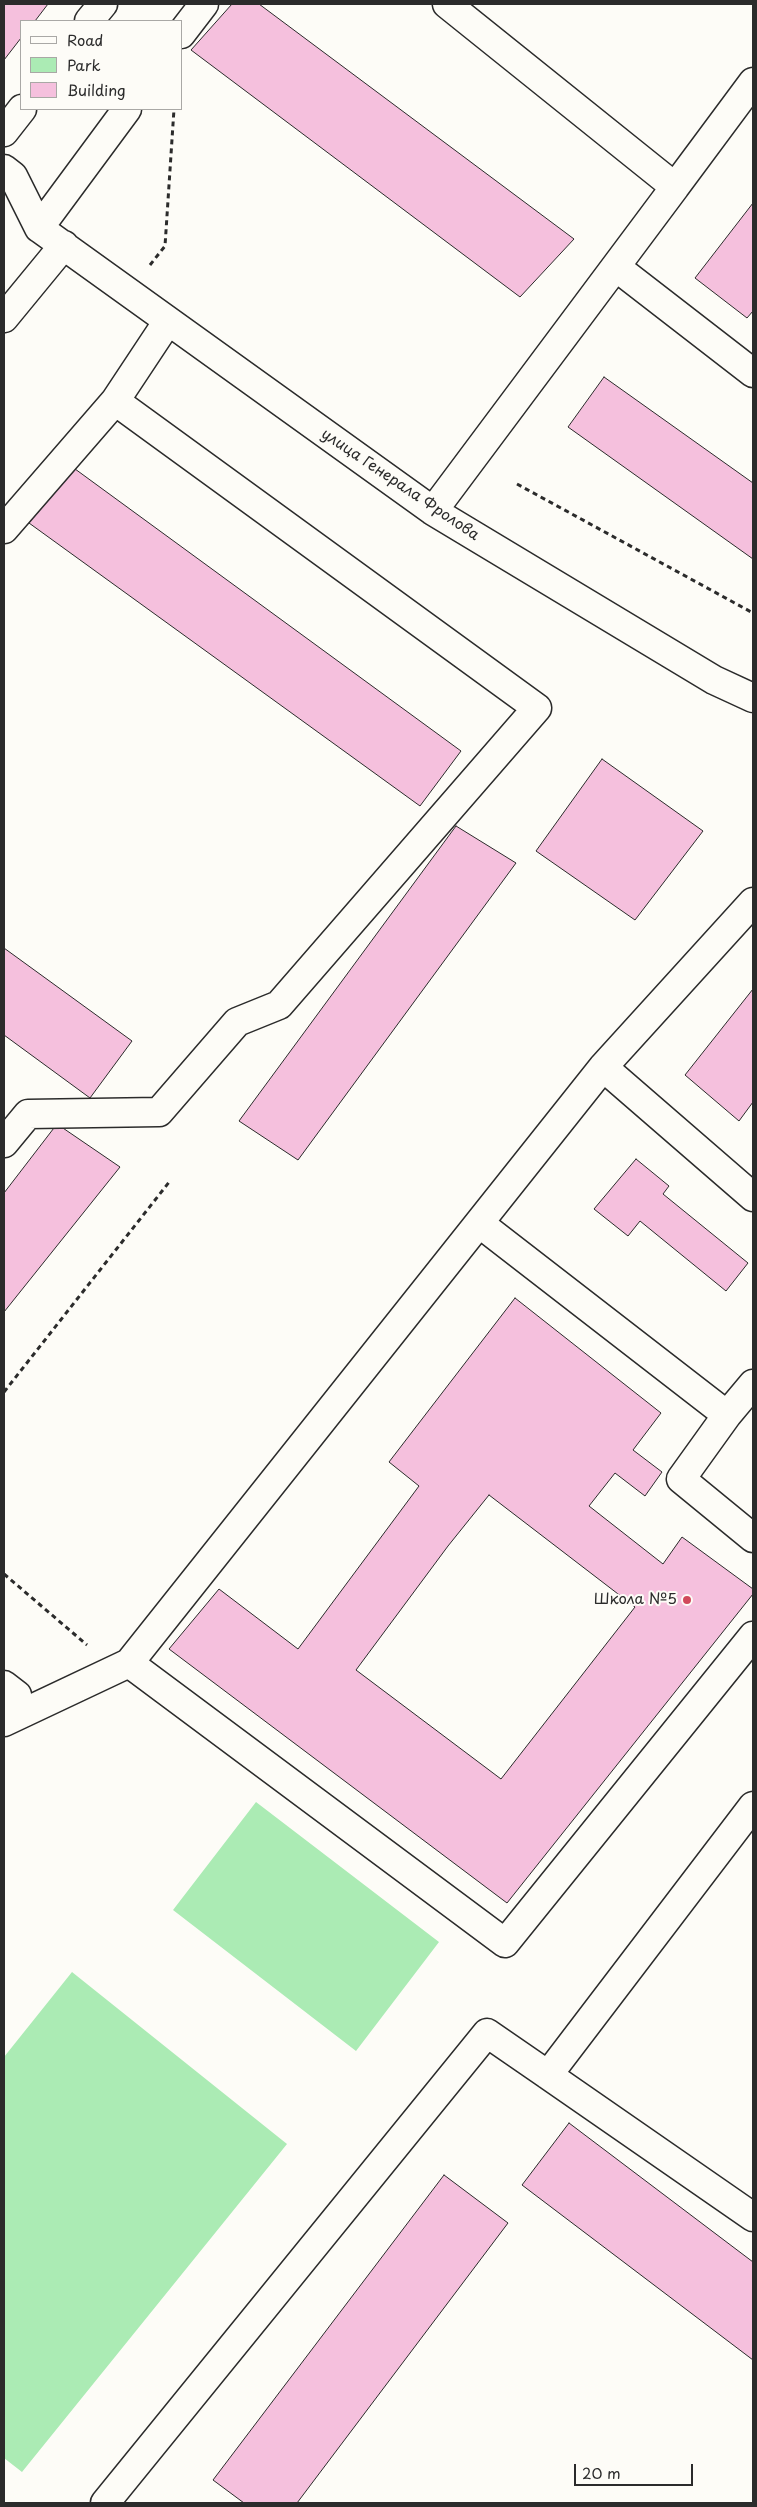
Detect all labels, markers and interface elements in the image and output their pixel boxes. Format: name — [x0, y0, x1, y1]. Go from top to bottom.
legend — [20, 20, 182, 110]
text: Road — [67, 28, 103, 51]
text: Park — [67, 53, 101, 76]
text: Building — [67, 78, 126, 101]
street label: улица Генерала Фролова — [318, 425, 482, 545]
place label: Школа №5 — [594, 1591, 677, 1609]
marker: Школа №5 — [681, 1594, 693, 1606]
scale bar — [577, 2454, 696, 2486]
text: 20 m — [582, 2461, 621, 2484]

